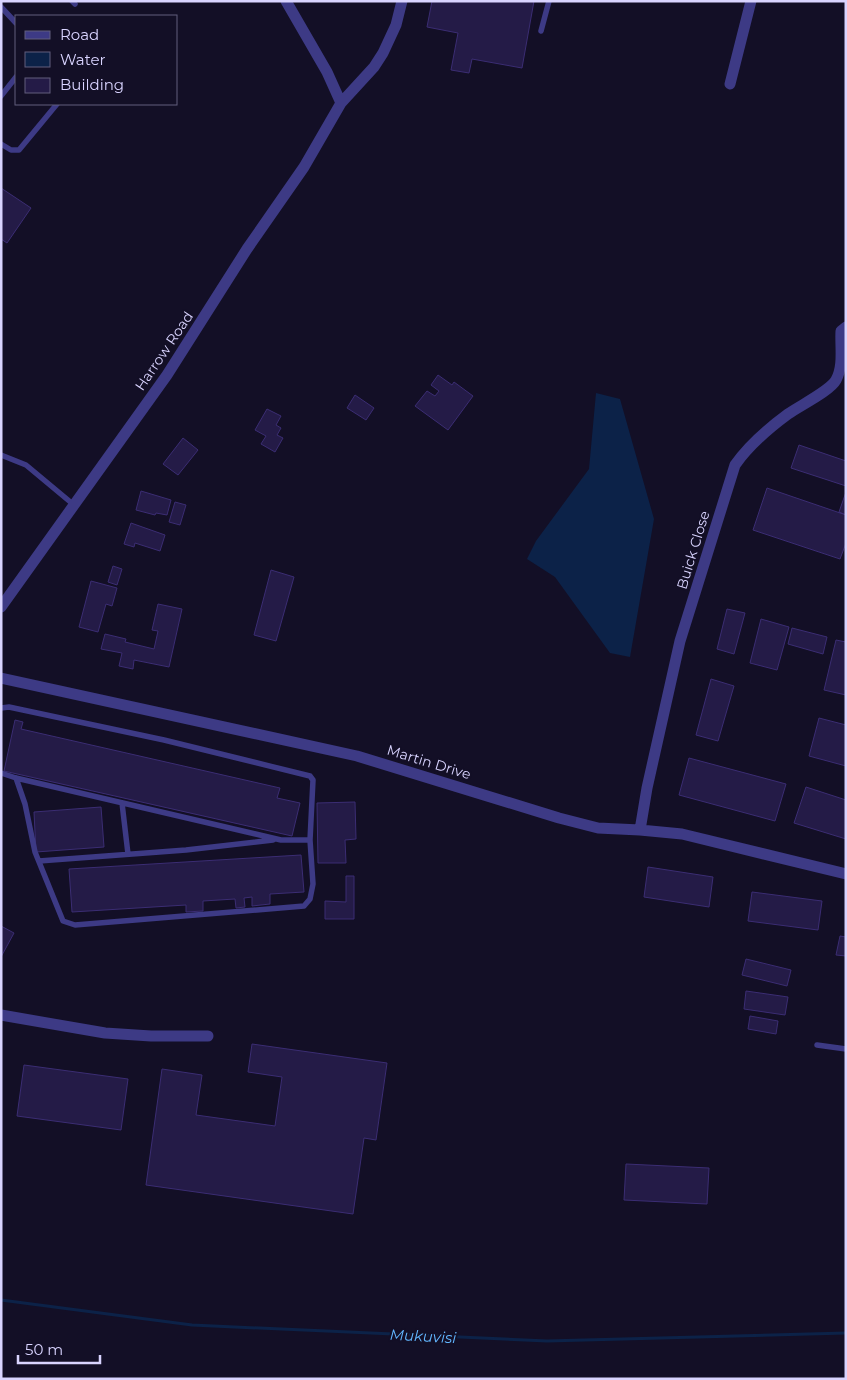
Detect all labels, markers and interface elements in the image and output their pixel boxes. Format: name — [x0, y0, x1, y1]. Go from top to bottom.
legend — [15, 15, 178, 105]
text: Road — [60, 25, 99, 44]
text: Water — [60, 50, 106, 69]
text: Building — [60, 75, 124, 94]
street label: Harrow Road — [131, 308, 197, 394]
street label: Buick Close — [673, 508, 713, 592]
street label: Martin Drive — [385, 741, 473, 783]
water label: Mukuvisi — [389, 1325, 458, 1347]
scale bar — [18, 1332, 100, 1364]
text: 50 m — [25, 1340, 63, 1359]

